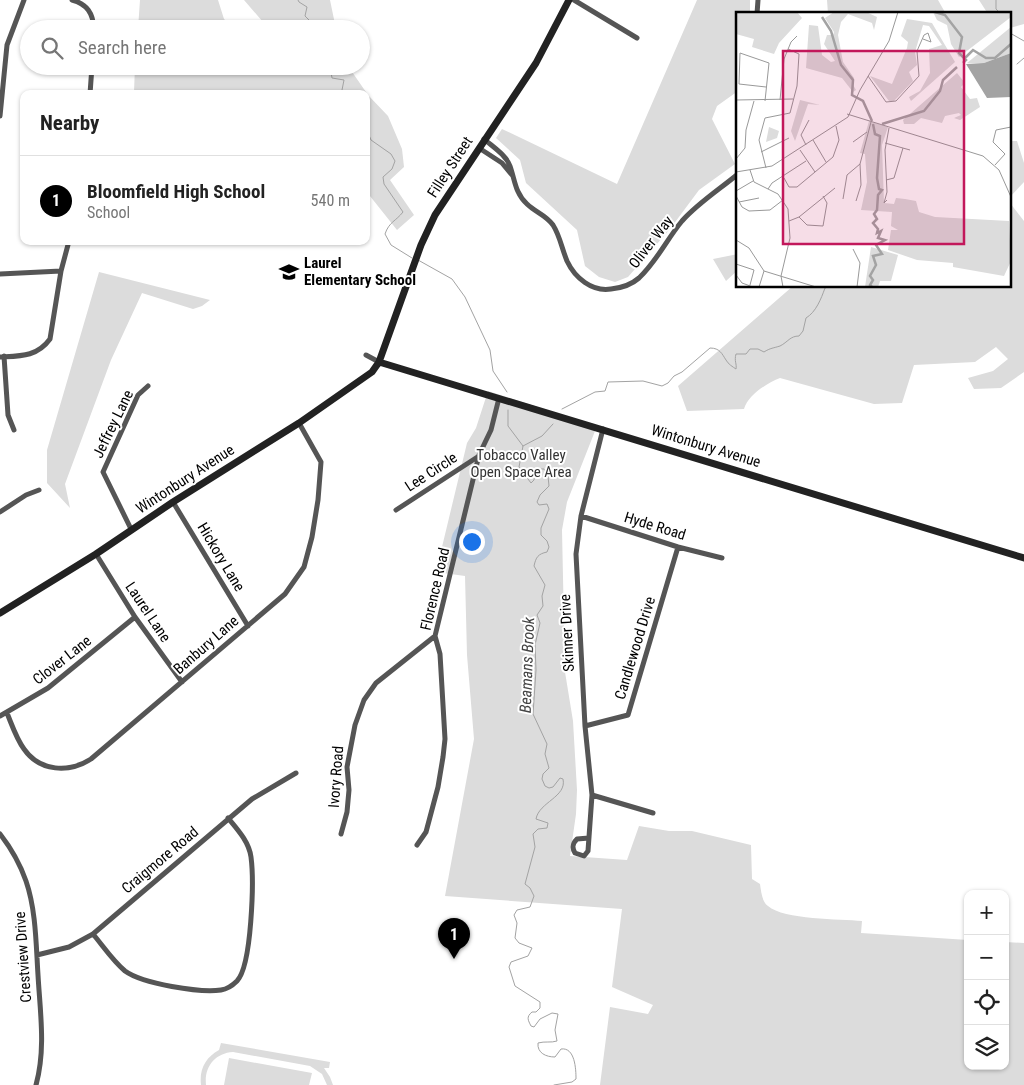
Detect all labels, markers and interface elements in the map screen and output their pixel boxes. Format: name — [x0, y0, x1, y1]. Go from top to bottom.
inset map — [736, 12, 1012, 288]
search box — [20, 20, 370, 75]
icon: search — [38, 34, 66, 62]
text: Search here — [78, 36, 166, 59]
text: Nearby — [40, 111, 99, 135]
street label: Filley Street — [424, 133, 476, 201]
text: Bloomfield High School — [87, 180, 265, 203]
text: 1 — [52, 191, 60, 210]
text: 540 m — [311, 191, 350, 210]
text: School — [87, 203, 130, 222]
street label: Oliver Way — [625, 212, 677, 272]
place label: Laurel Elementary School — [304, 254, 416, 289]
school or university icon: Laurel Elementary School — [278, 261, 300, 283]
street label: Jeffrey Lane — [89, 387, 137, 461]
street label: Wintonbury Avenue — [649, 421, 763, 471]
street label: Wintonbury Avenue — [133, 441, 237, 517]
park label: Tobacco Valley Open Space Area — [470, 446, 572, 481]
street label: Lee Circle — [402, 449, 460, 495]
street label: Hyde Road — [622, 508, 688, 544]
street label: Hickory Lane — [193, 519, 249, 595]
your location — [459, 529, 485, 555]
street label: Florence Road — [417, 546, 453, 632]
street label: Laurel Lane — [121, 579, 175, 645]
street label: Skinner Drive — [556, 594, 578, 672]
street label: Candlewood Drive — [611, 594, 659, 702]
street label: Banbury Lane — [170, 612, 242, 678]
water label: Beamans Brook — [516, 616, 538, 713]
street label: Clover Lane — [29, 632, 95, 688]
street label: Ivory Road — [325, 745, 347, 809]
street label: Craigmore Road — [118, 823, 202, 897]
map controls — [964, 890, 1009, 1070]
button: + — [964, 890, 1009, 935]
street label: Crestview Drive — [11, 911, 35, 1003]
pin: 1 — [438, 918, 470, 959]
button: − — [964, 935, 1009, 980]
button: locate — [964, 980, 1009, 1025]
button: layers — [964, 1025, 1009, 1070]

